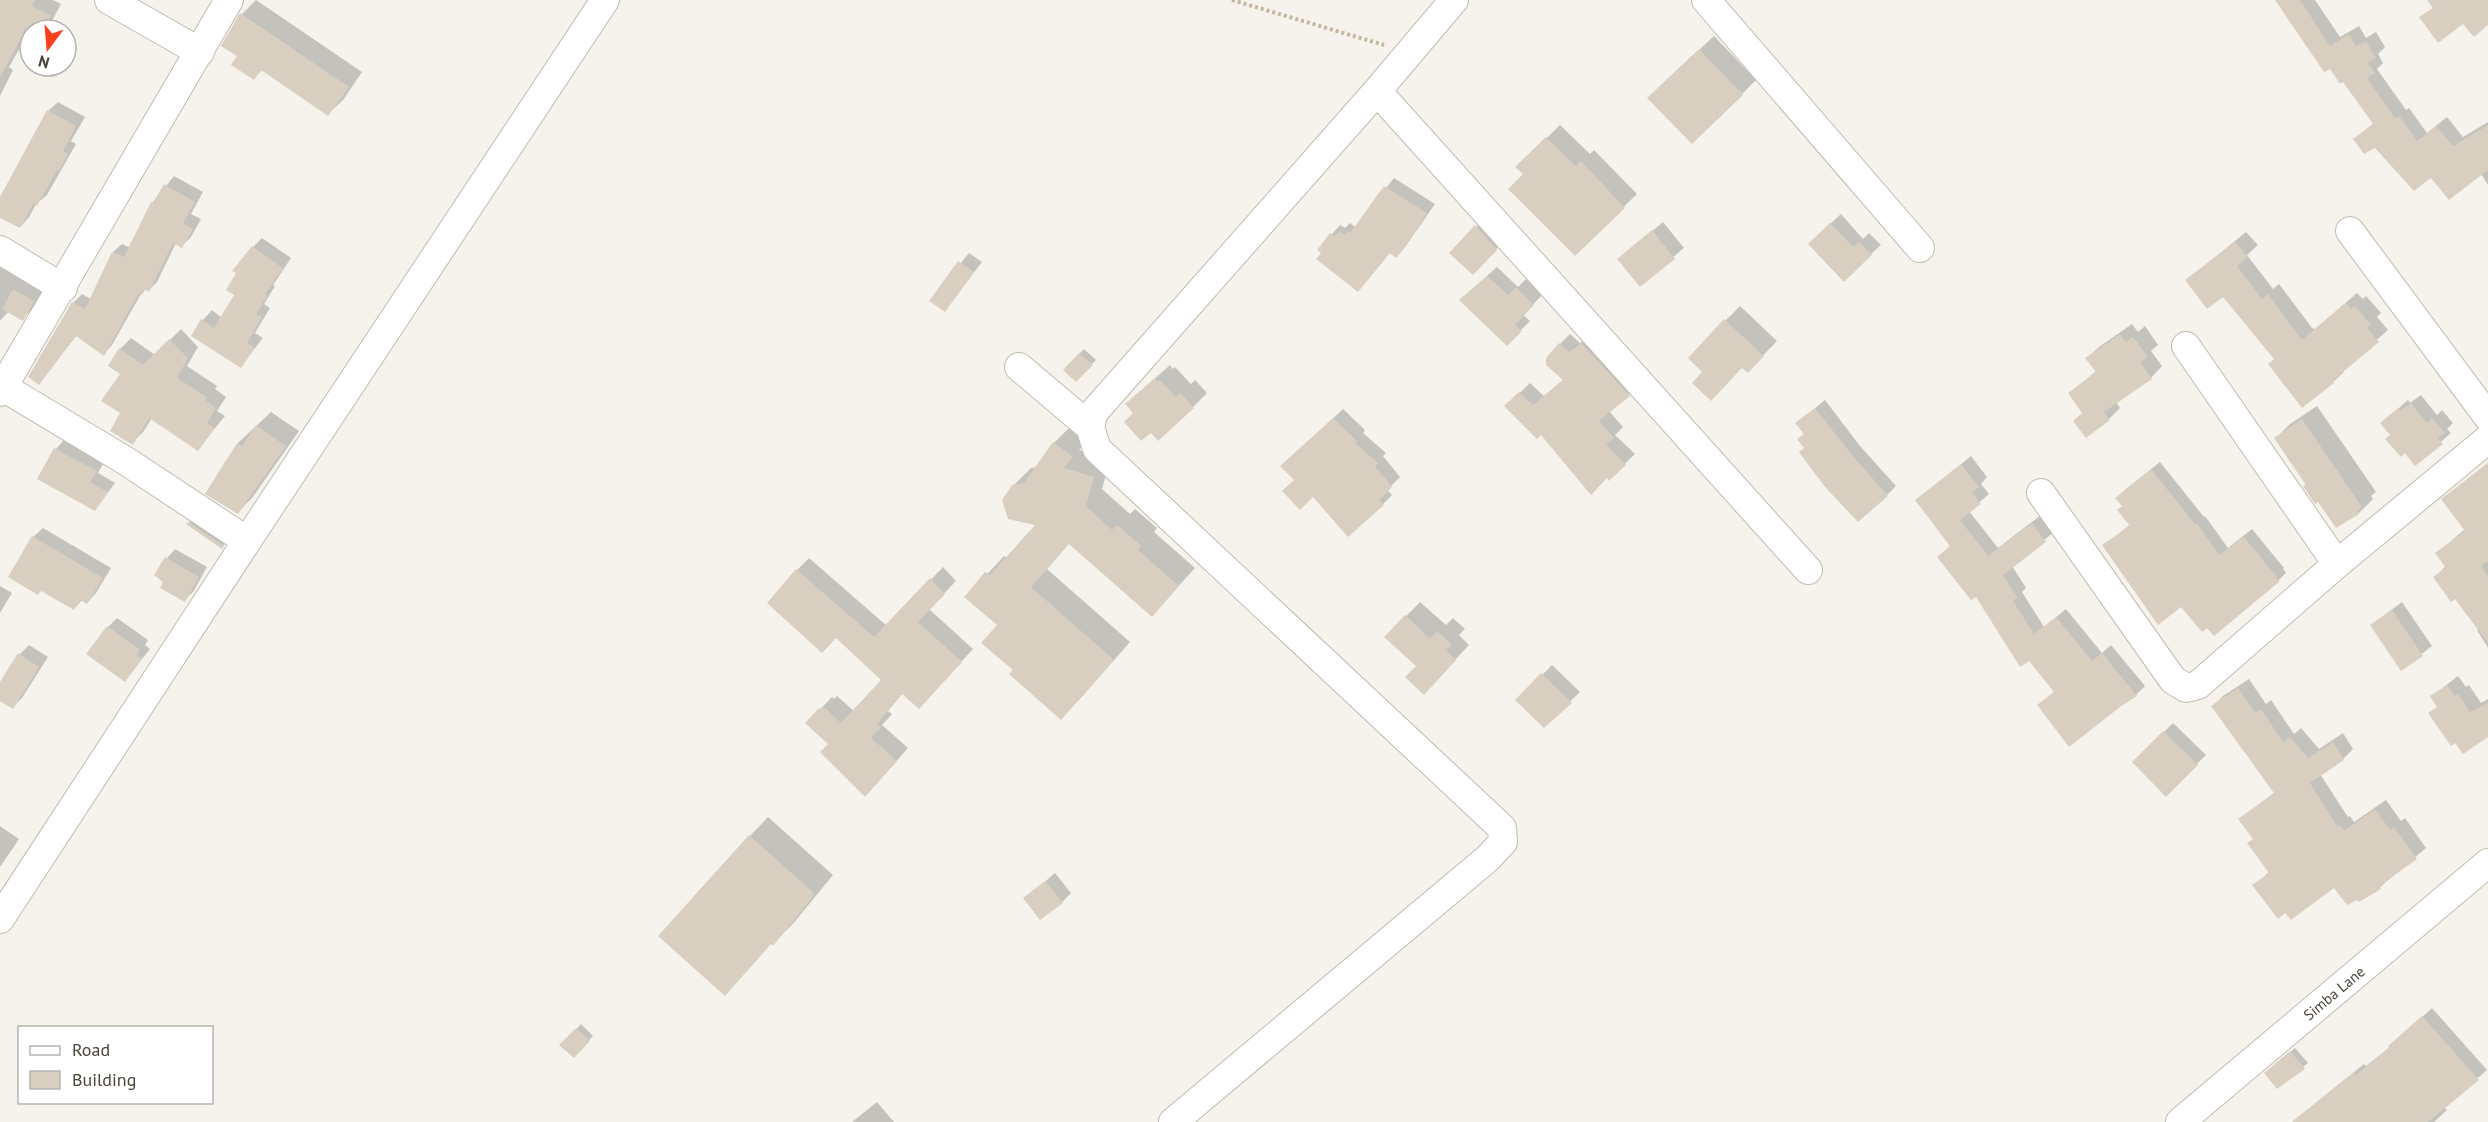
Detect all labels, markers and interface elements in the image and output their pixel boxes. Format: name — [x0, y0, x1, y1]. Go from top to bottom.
north arrow — [18, 18, 78, 78]
text: N — [36, 51, 52, 73]
street label: Simba Lane — [2299, 962, 2369, 1024]
legend — [18, 1026, 213, 1104]
text: Road — [72, 1038, 110, 1061]
text: Building — [72, 1068, 136, 1091]

